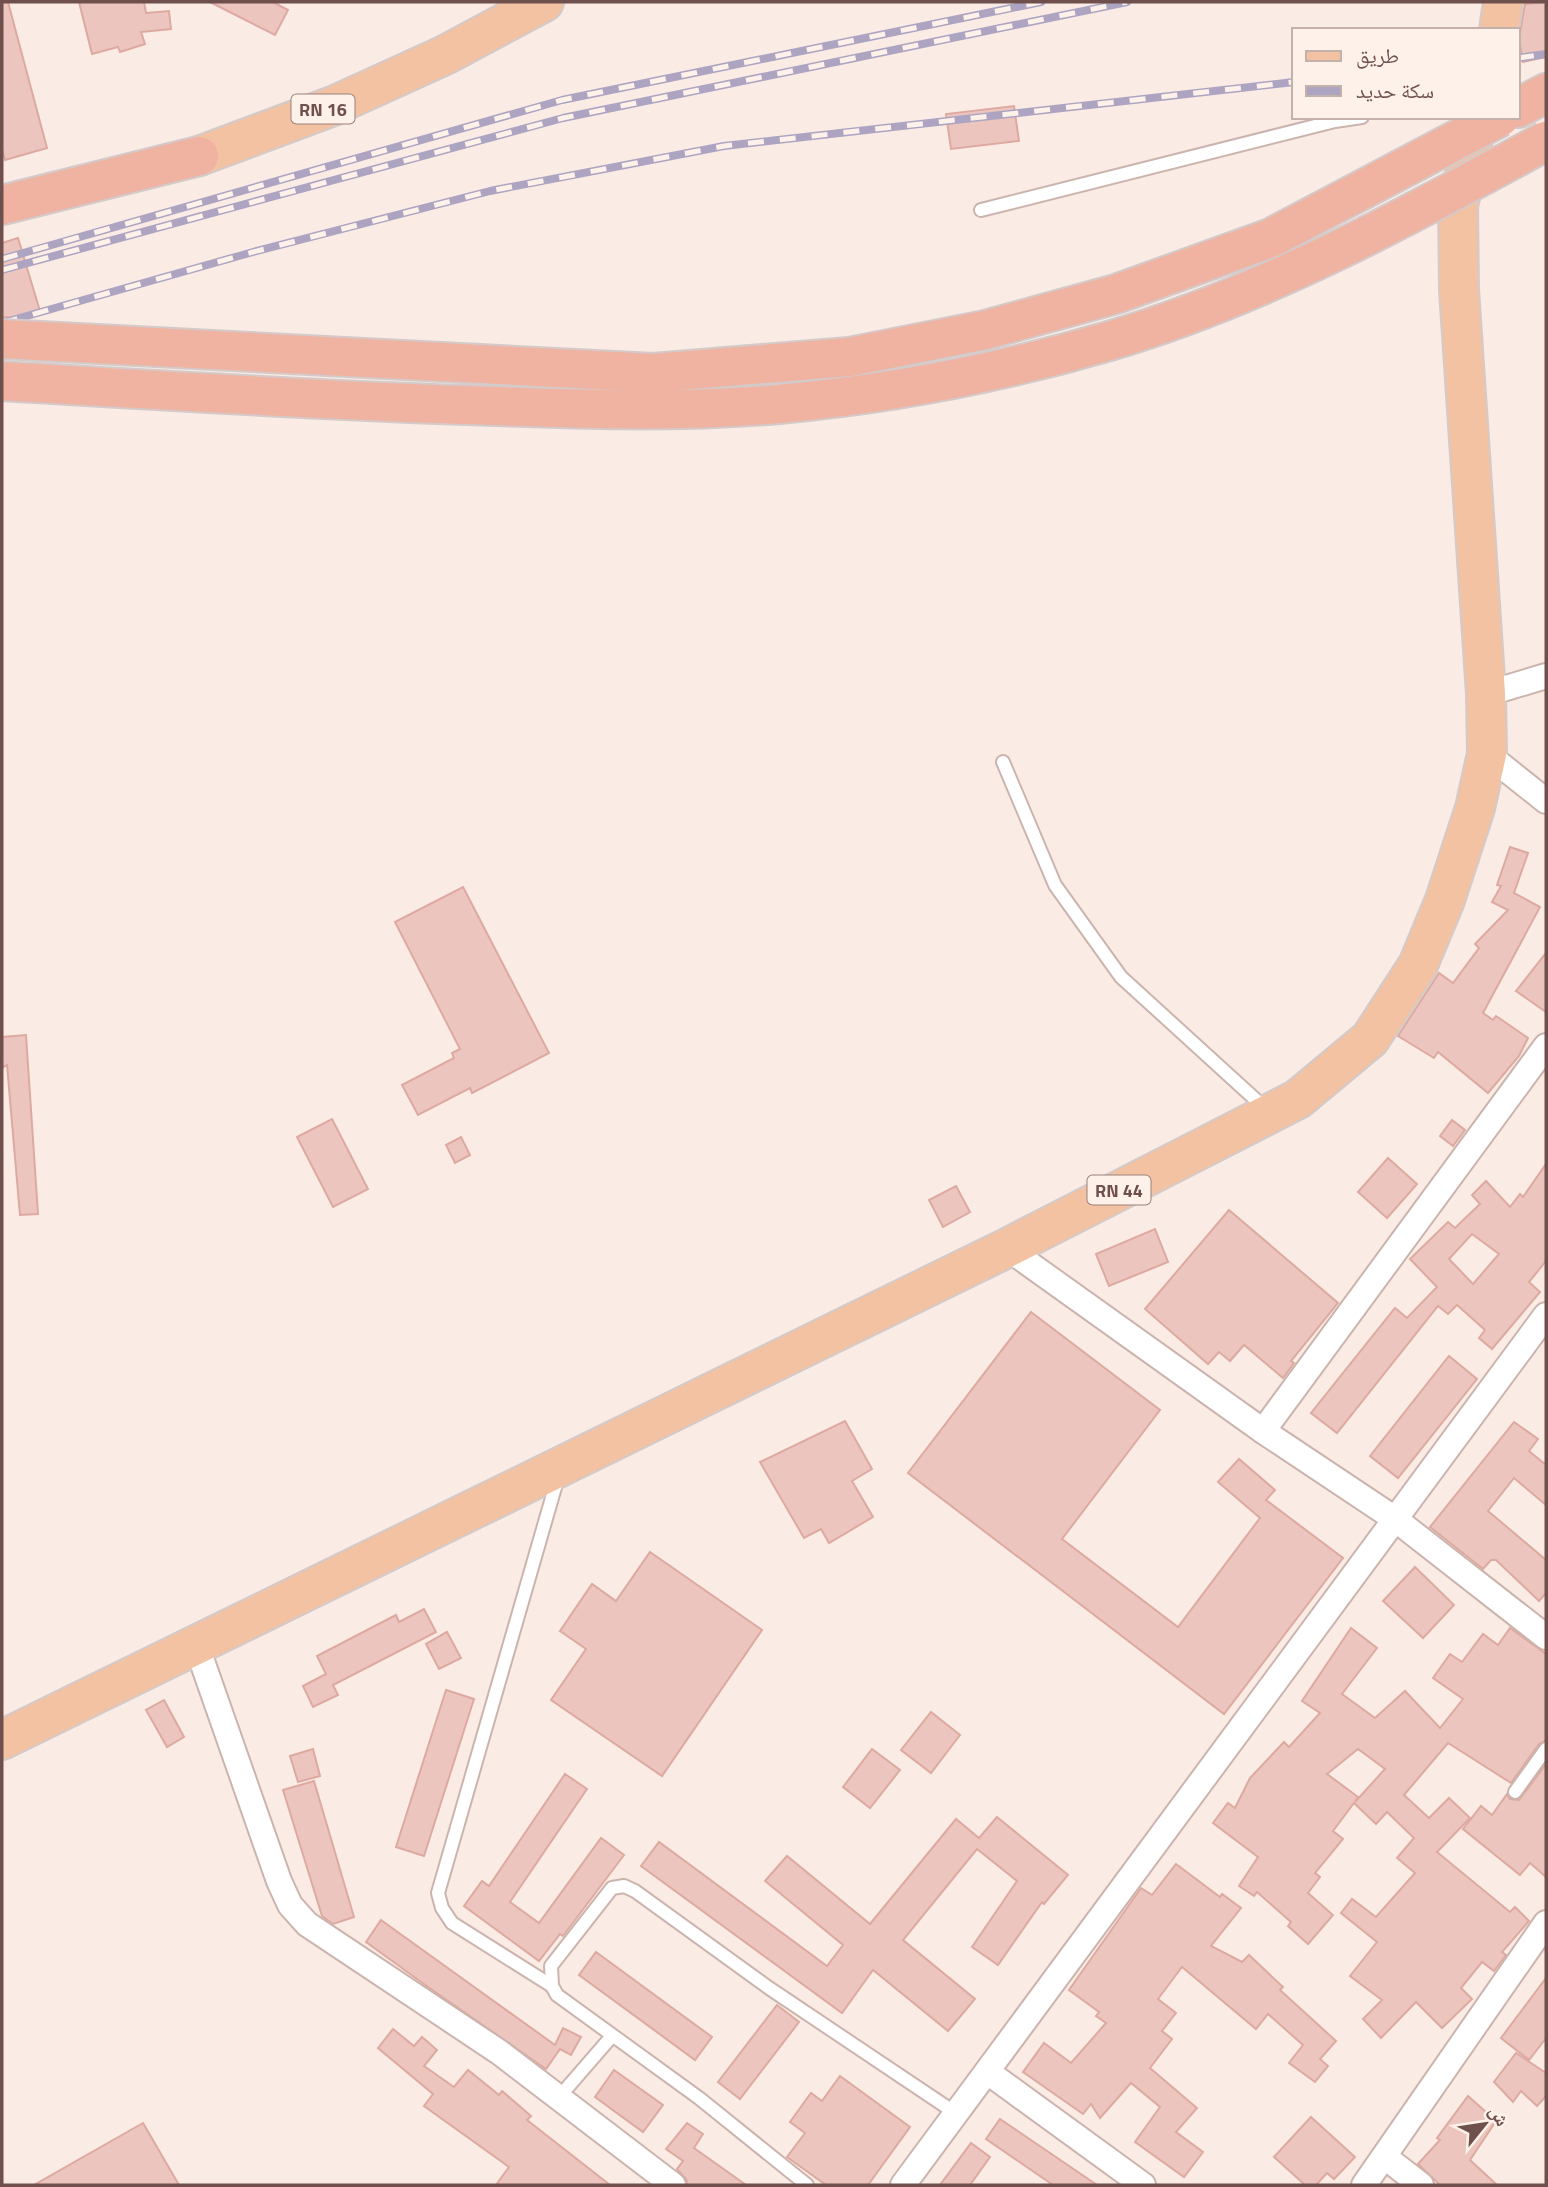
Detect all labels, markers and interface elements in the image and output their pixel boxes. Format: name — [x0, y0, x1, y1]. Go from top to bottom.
legend — [1292, 28, 1520, 119]
text: طريق — [1356, 39, 1399, 71]
text: سكة حديد — [1356, 74, 1434, 106]
road number: RN 16 — [292, 94, 354, 124]
road number: RN 44 — [1088, 1176, 1150, 1204]
north arrow — [1450, 2089, 1520, 2159]
text: ش — [1483, 2099, 1518, 2131]

